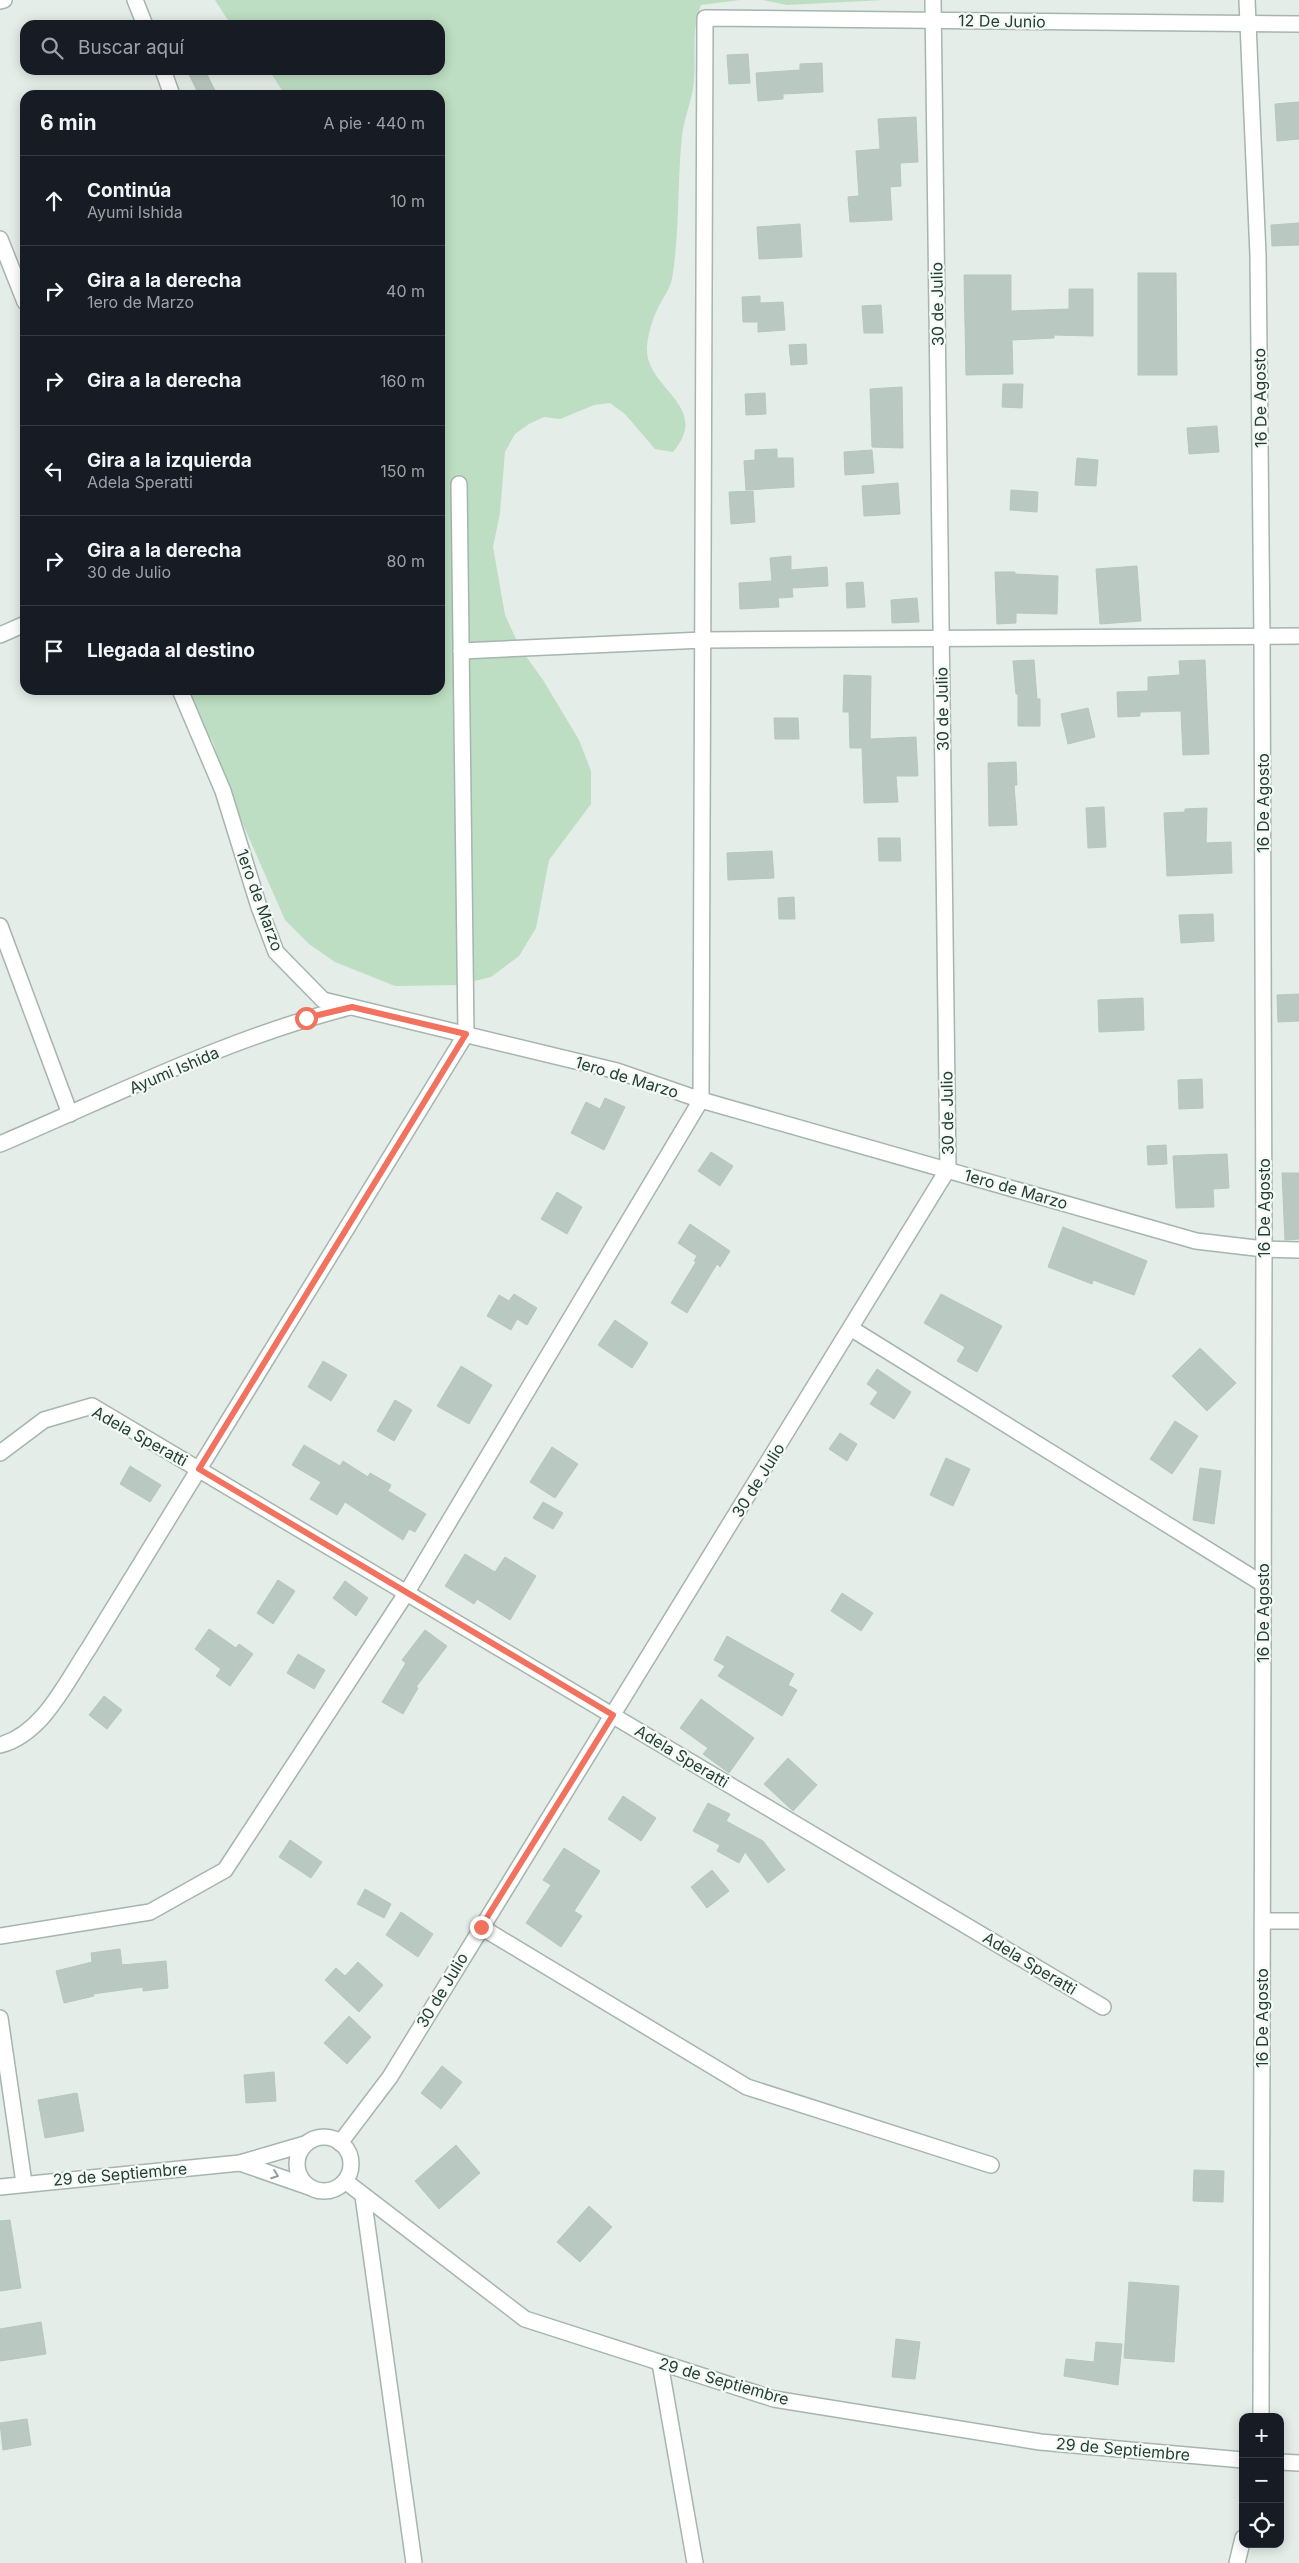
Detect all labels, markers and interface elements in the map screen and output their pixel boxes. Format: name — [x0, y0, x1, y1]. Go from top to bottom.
street label: 12 De Junio — [958, 10, 1046, 32]
search box — [20, 20, 445, 75]
icon: search — [38, 34, 66, 62]
text: Buscar aquí — [78, 36, 184, 59]
text: 6 min — [40, 110, 97, 135]
text: A pie · 440 m — [324, 113, 425, 133]
text: Continúa — [87, 179, 171, 202]
icon: ahead — [40, 187, 68, 215]
text: 10 m — [390, 191, 425, 211]
text: Ayumi Ishida — [87, 202, 183, 222]
street label: 30 de Julio — [926, 262, 948, 346]
text: Gira a la derecha — [87, 269, 242, 292]
icon: right — [40, 277, 68, 305]
text: 40 m — [386, 281, 425, 301]
text: 1ero de Marzo — [87, 292, 194, 312]
street label: 16 De Agosto — [1249, 348, 1271, 448]
icon: right — [40, 367, 68, 395]
text: Gira a la derecha — [87, 369, 242, 392]
text: 160 m — [380, 371, 425, 391]
text: Gira a la izquierda — [87, 449, 252, 472]
icon: left — [40, 457, 68, 485]
text: 150 m — [380, 461, 425, 481]
text: Adela Speratti — [87, 472, 193, 492]
text: Gira a la derecha — [87, 539, 242, 562]
icon: right — [40, 547, 68, 575]
text: 80 m — [386, 551, 425, 571]
text: 30 de Julio — [87, 562, 171, 582]
icon: arrive — [40, 637, 68, 665]
text: Llegada al destino — [87, 639, 255, 662]
street label: 30 de Julio — [931, 667, 953, 751]
street label: 16 De Agosto — [1253, 753, 1273, 853]
street label: 1ero de Marzo — [232, 846, 288, 954]
route start — [295, 1007, 318, 1030]
street label: Ayumi Ishida — [126, 1042, 222, 1098]
street label: 1ero de Marzo — [573, 1052, 681, 1102]
street label: 30 de Julio — [936, 1071, 958, 1155]
street label: 16 De Agosto — [1254, 1158, 1274, 1258]
street label: 1ero de Marzo — [962, 1165, 1070, 1213]
street label: Adela Speratti — [89, 1402, 191, 1470]
street label: 30 de Julio — [727, 1439, 789, 1521]
street label: 16 De Agosto — [1253, 1563, 1273, 1663]
street label: Adela Speratti — [631, 1720, 733, 1792]
route end — [470, 1916, 493, 1939]
street label: Adela Speratti — [979, 1927, 1081, 1999]
street label: 30 de Julio — [412, 1949, 472, 2031]
street label: 16 De Agosto — [1252, 1968, 1272, 2068]
street label: 29 de Septiembre — [52, 2158, 188, 2190]
one-way arrow — [270, 2169, 279, 2179]
street label: 29 de Septiembre — [657, 2353, 791, 2409]
map controls — [1239, 2413, 1284, 2548]
button: + — [1239, 2413, 1284, 2458]
street label: 29 de Septiembre — [1055, 2433, 1191, 2465]
button: − — [1239, 2458, 1284, 2503]
button: locate — [1239, 2503, 1284, 2548]

